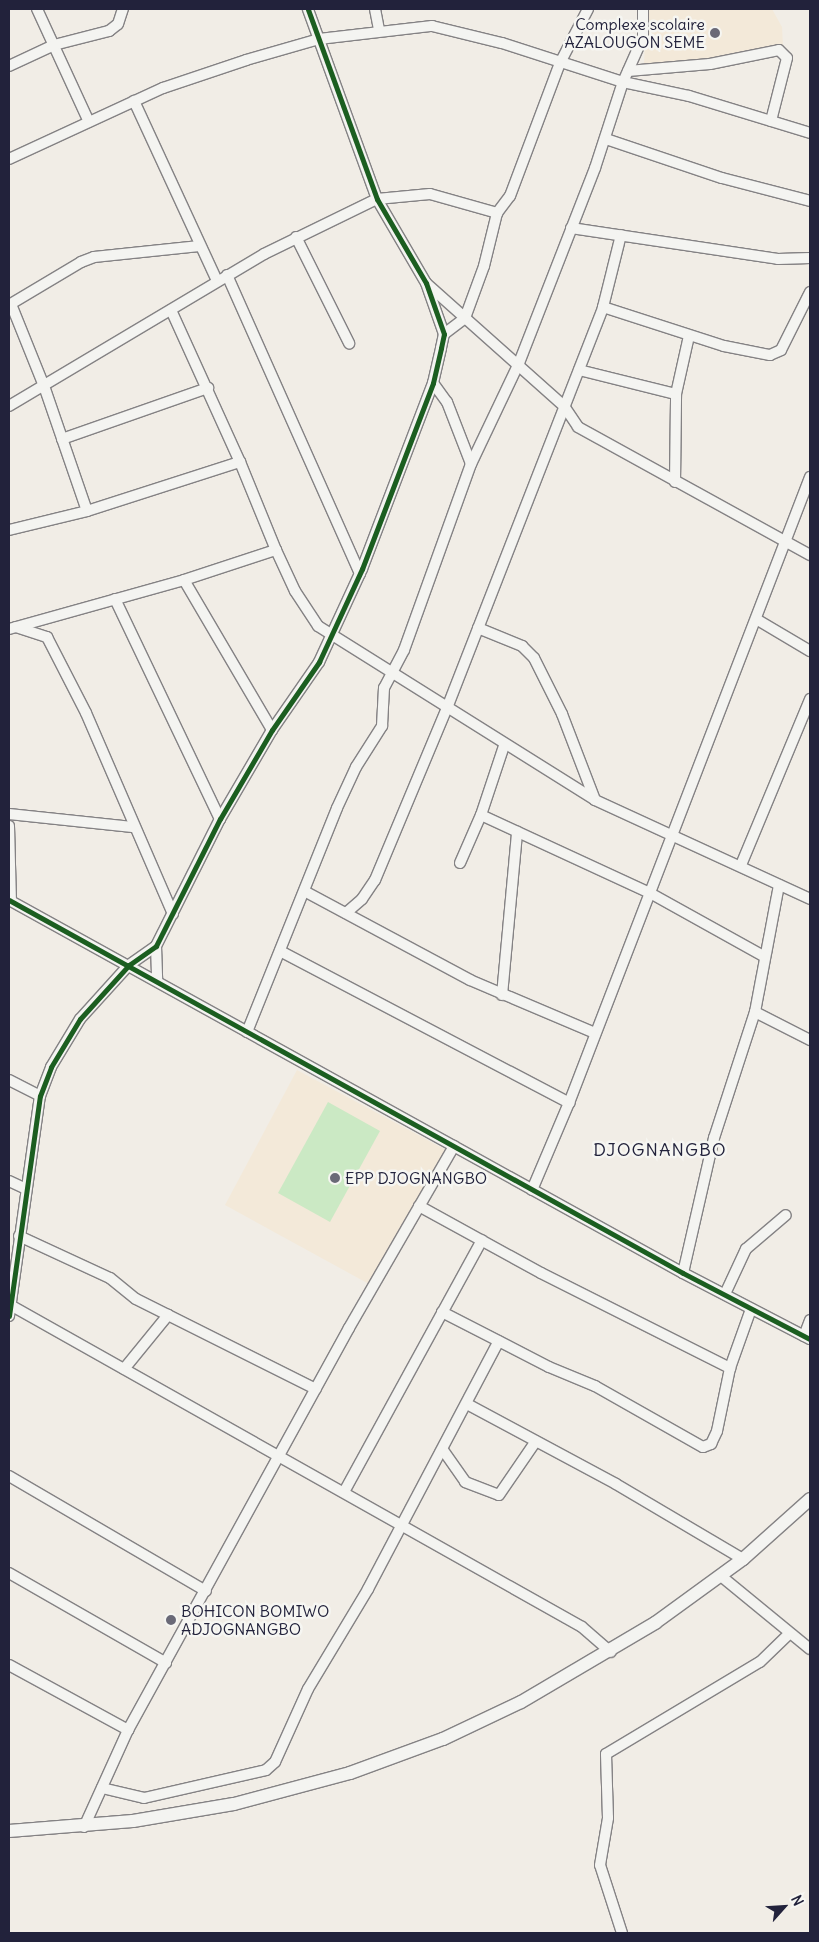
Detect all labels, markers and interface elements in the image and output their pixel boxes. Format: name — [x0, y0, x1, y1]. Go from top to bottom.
place label: Complexe scolaire AZALOUGON SEME — [564, 14, 705, 52]
marker: Complexe scolaire AZALOUGON SEME — [709, 27, 721, 39]
district label: DJOGNANGBO — [592, 1139, 728, 1161]
place label: EPP DJOGNANGBO — [345, 1168, 487, 1188]
marker: EPP DJOGNANGBO — [329, 1172, 341, 1184]
place label: BOHICON BOMIWO ADJOGNANGBO — [181, 1601, 329, 1639]
marker: BOHICON BOMIWO ADJOGNANGBO — [165, 1614, 177, 1626]
north arrow — [759, 1882, 809, 1932]
text: N — [787, 1892, 808, 1909]

